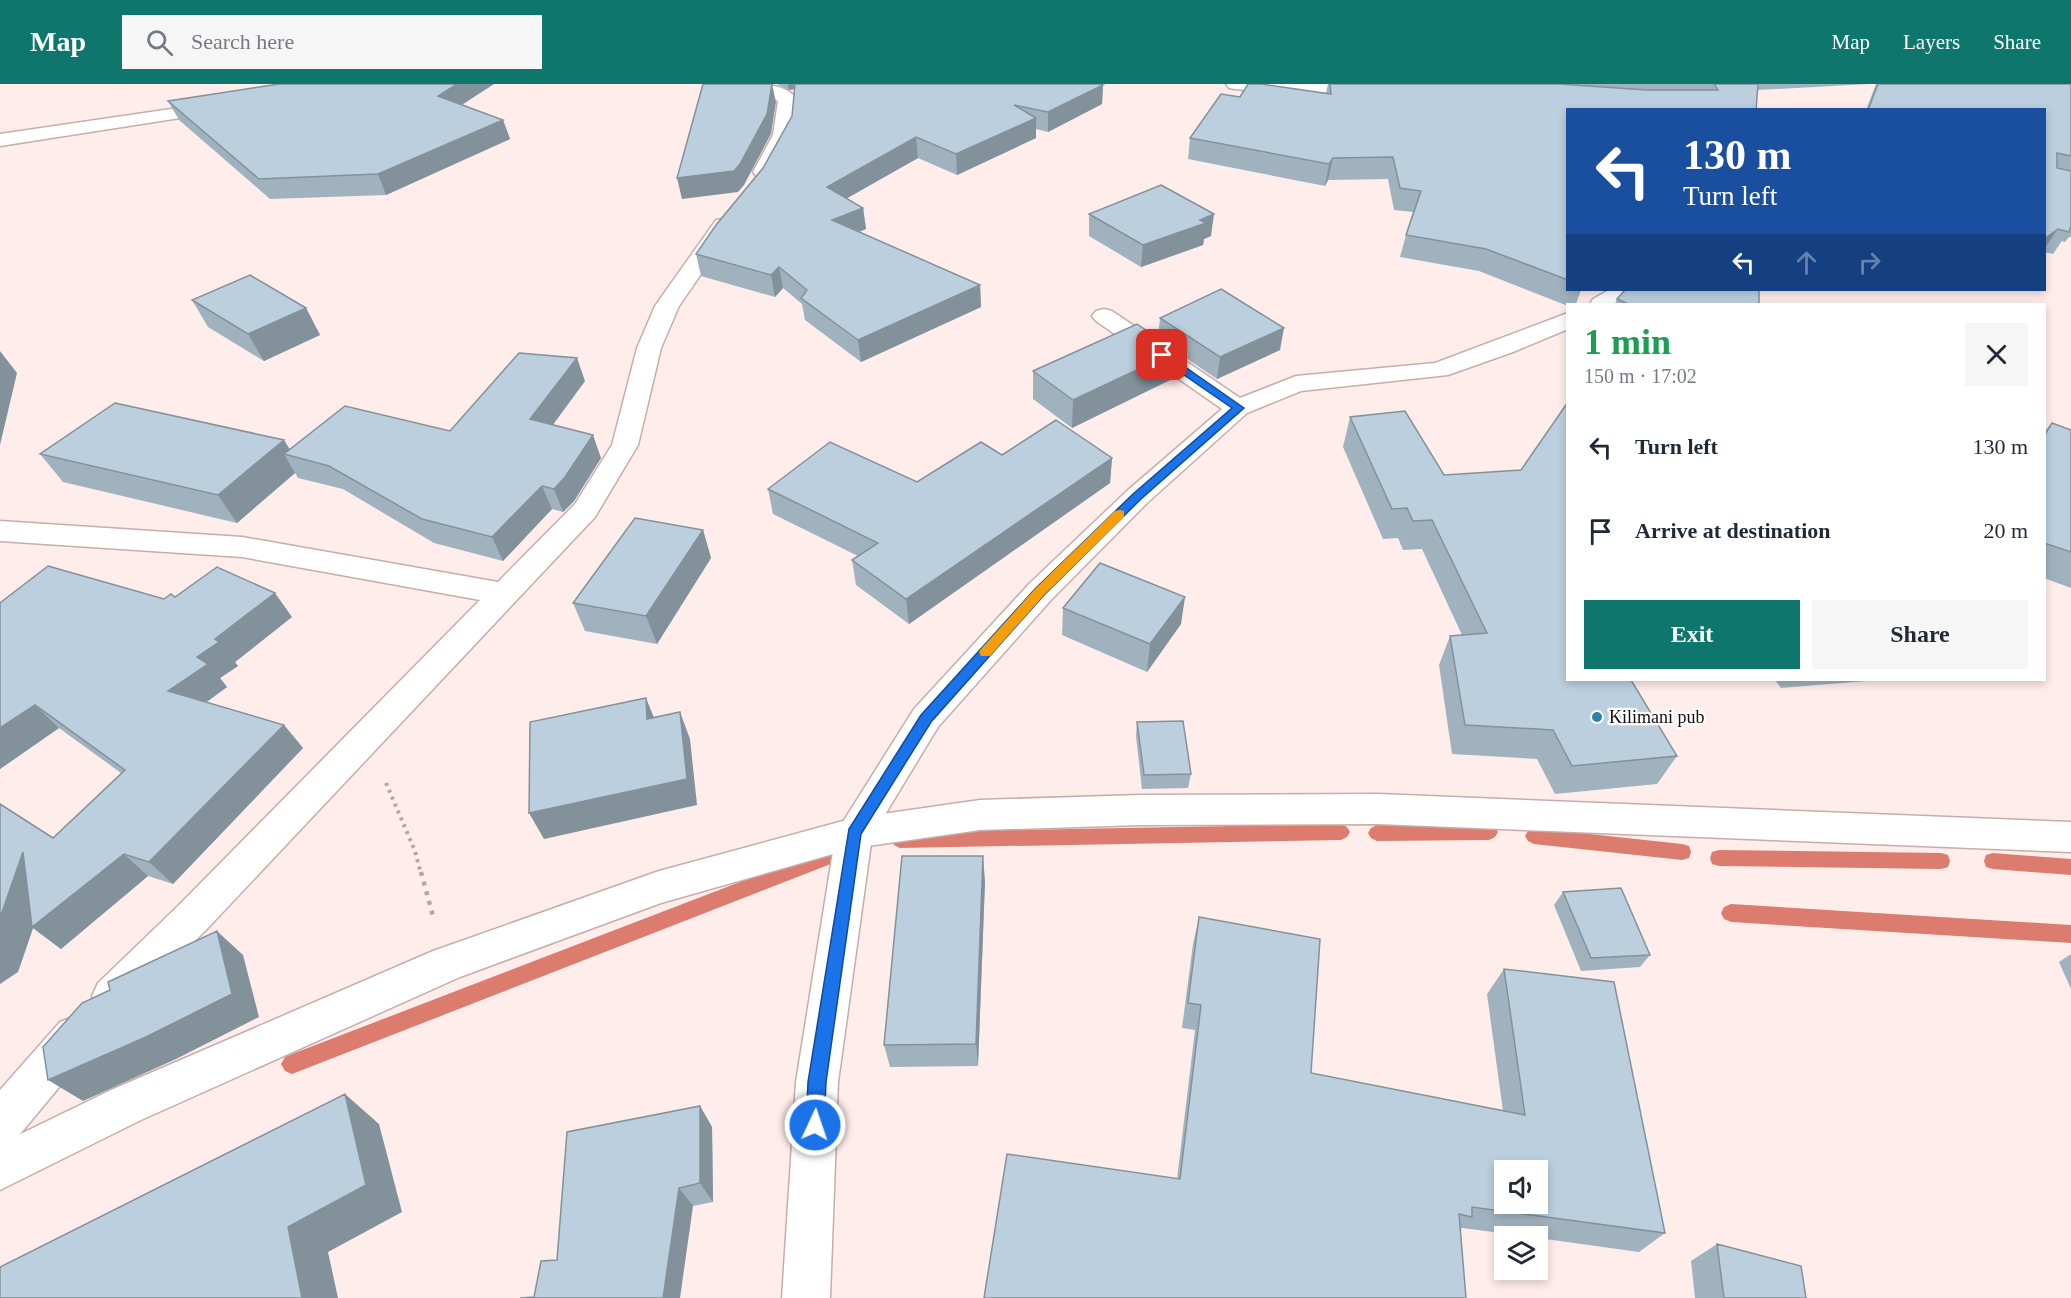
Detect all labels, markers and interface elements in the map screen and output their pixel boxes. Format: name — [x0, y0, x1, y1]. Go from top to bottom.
search box — [122, 15, 542, 69]
text: Map — [30, 26, 86, 57]
icon: search — [143, 26, 176, 59]
text: Search here — [191, 29, 294, 54]
text: Map — [1832, 30, 1870, 54]
text: Layers — [1903, 30, 1960, 54]
text: Share — [1993, 30, 2041, 54]
icon: left — [1584, 132, 1662, 210]
text: 130 m — [1683, 132, 1792, 178]
text: Turn left — [1683, 181, 1777, 211]
icon: left — [1727, 246, 1760, 279]
icon: ahead — [1790, 246, 1823, 279]
icon: right — [1853, 246, 1886, 279]
text: 1 min — [1584, 322, 1671, 362]
button: close — [1965, 323, 2028, 386]
pin — [1136, 329, 1187, 380]
icon: arrive — [1145, 338, 1178, 371]
text: 150 m · 17:02 — [1584, 365, 1697, 387]
icon: left — [1584, 431, 1617, 464]
text: Turn left — [1635, 434, 1718, 459]
text: 130 m — [1972, 434, 2028, 459]
icon: arrive — [1584, 515, 1617, 548]
text: Arrive at destination — [1635, 518, 1831, 543]
text: 20 m — [1983, 518, 2028, 543]
button: Exit — [1584, 600, 1800, 669]
button: Share — [1812, 600, 2028, 669]
place label: Kilimani pub — [1609, 707, 1705, 727]
marker: Kilimani pub — [1590, 710, 1604, 724]
position arrow — [783, 1093, 847, 1157]
map controls — [1494, 1160, 1548, 1280]
button: sound — [1494, 1160, 1548, 1214]
button: layers — [1494, 1226, 1548, 1280]

